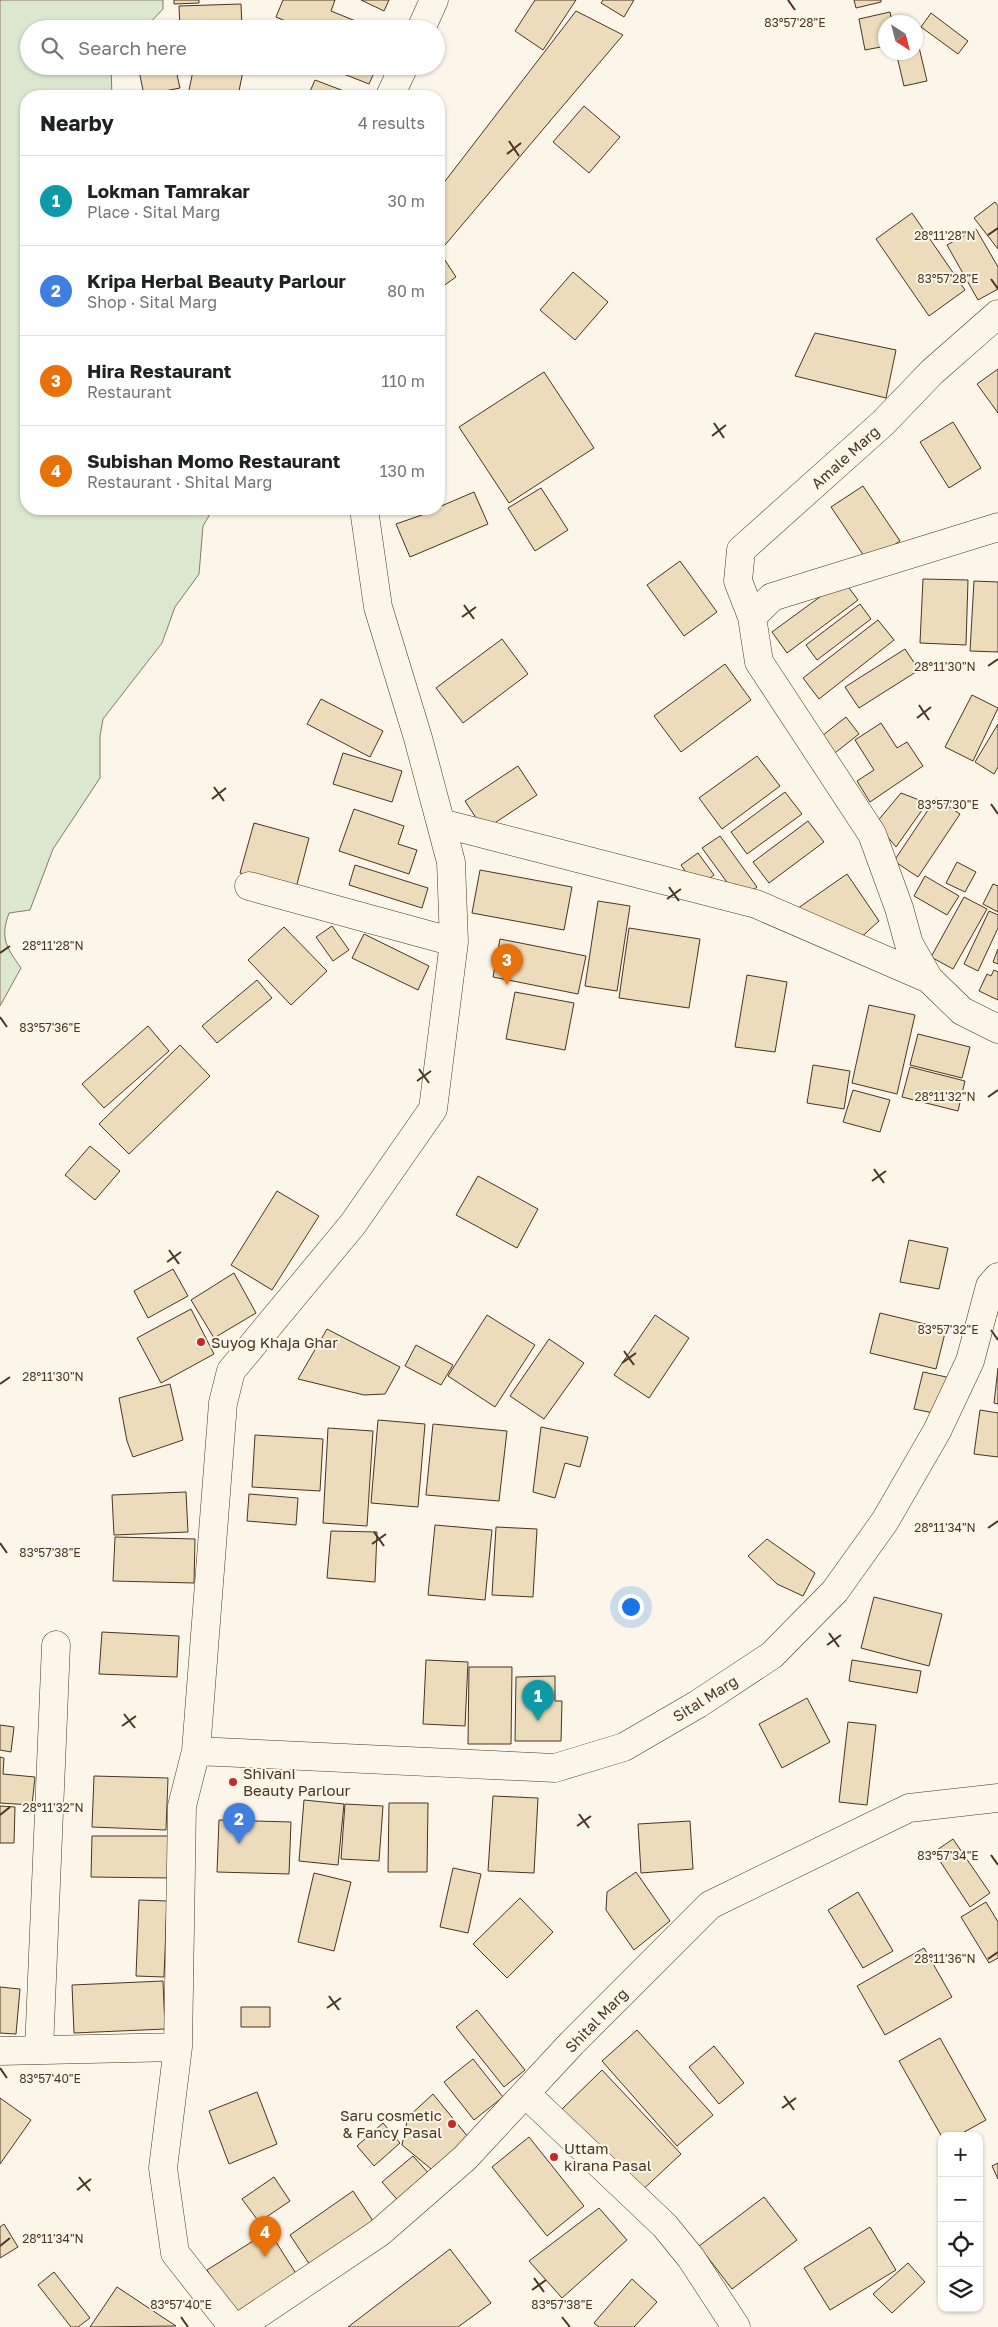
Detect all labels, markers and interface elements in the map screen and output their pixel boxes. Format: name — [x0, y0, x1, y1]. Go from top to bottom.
text: 83°57'28"E — [764, 15, 826, 30]
north arrow — [878, 15, 923, 60]
search box — [20, 20, 445, 75]
icon: search — [38, 34, 66, 62]
text: Search here — [78, 36, 187, 59]
text: Nearby — [40, 110, 114, 136]
text: 4 results — [358, 113, 425, 133]
text: Lokman Tamrakar — [87, 179, 250, 202]
text: 1 — [52, 191, 60, 211]
text: 30 m — [388, 191, 425, 211]
text: Place · Sital Marg — [87, 202, 220, 222]
text: 28°11'28"N — [914, 228, 976, 243]
text: Kripa Herbal Beauty Parlour — [87, 269, 346, 292]
text: 83°57'28"E — [917, 271, 979, 286]
text: 2 — [51, 281, 61, 301]
text: 80 m — [387, 281, 425, 301]
text: Shop · Sital Marg — [87, 292, 217, 312]
text: Hira Restaurant — [87, 359, 231, 382]
text: 3 — [51, 371, 61, 391]
text: 110 m — [381, 371, 425, 391]
text: Restaurant — [87, 382, 172, 402]
street label: Amale Marg — [807, 422, 883, 492]
text: Subishan Momo Restaurant — [87, 449, 340, 472]
text: 4 — [51, 461, 61, 481]
text: 130 m — [380, 461, 425, 481]
text: Restaurant · Shital Marg — [87, 472, 272, 492]
text: 28°11'30"N — [914, 659, 976, 674]
text: 83°57'30"E — [917, 797, 979, 812]
text: 28°11'28"N — [22, 938, 84, 953]
pin: 3 — [491, 944, 523, 985]
text: 83°57'36"E — [19, 1020, 81, 1035]
text: 28°11'32"N — [914, 1089, 976, 1104]
text: 83°57'32"E — [918, 1322, 978, 1337]
place label: Suyog Khaja Ghar — [211, 1333, 338, 1351]
marker: Suyog Khaja Ghar — [195, 1336, 207, 1348]
text: 28°11'30"N — [22, 1369, 84, 1384]
text: 28°11'34"N — [914, 1520, 976, 1535]
text: 83°57'38"E — [19, 1545, 81, 1560]
your location — [618, 1594, 644, 1620]
street label: Sital Marg — [669, 1671, 741, 1725]
pin: 1 — [522, 1680, 554, 1721]
place label: Shivani Beauty Parlour — [243, 1764, 350, 1799]
marker: Shivani Beauty Parlour — [227, 1776, 239, 1788]
text: 28°11'32"N — [22, 1800, 84, 1815]
pin: 2 — [223, 1803, 255, 1844]
text: 83°57'34"E — [917, 1848, 979, 1863]
text: 28°11'36"N — [914, 1951, 976, 1966]
street label: Shital Marg — [561, 1984, 631, 2056]
text: 83°57'40"E — [19, 2071, 81, 2086]
place label: Saru cosmetic & Fancy Pasal — [340, 2106, 442, 2141]
marker: Saru cosmetic & Fancy Pasal — [446, 2118, 458, 2130]
map controls — [938, 2132, 983, 2312]
button: + — [938, 2132, 983, 2177]
place label: Uttam kirana Pasal — [564, 2139, 652, 2174]
marker: Uttam kirana Pasal — [548, 2151, 560, 2163]
button: − — [938, 2177, 983, 2222]
pin: 4 — [249, 2216, 281, 2257]
button: locate — [938, 2222, 983, 2267]
text: 28°11'34"N — [22, 2231, 84, 2246]
button: layers — [938, 2267, 983, 2312]
text: 83°57'40"E — [150, 2297, 212, 2312]
text: 83°57'38"E — [531, 2297, 593, 2312]

